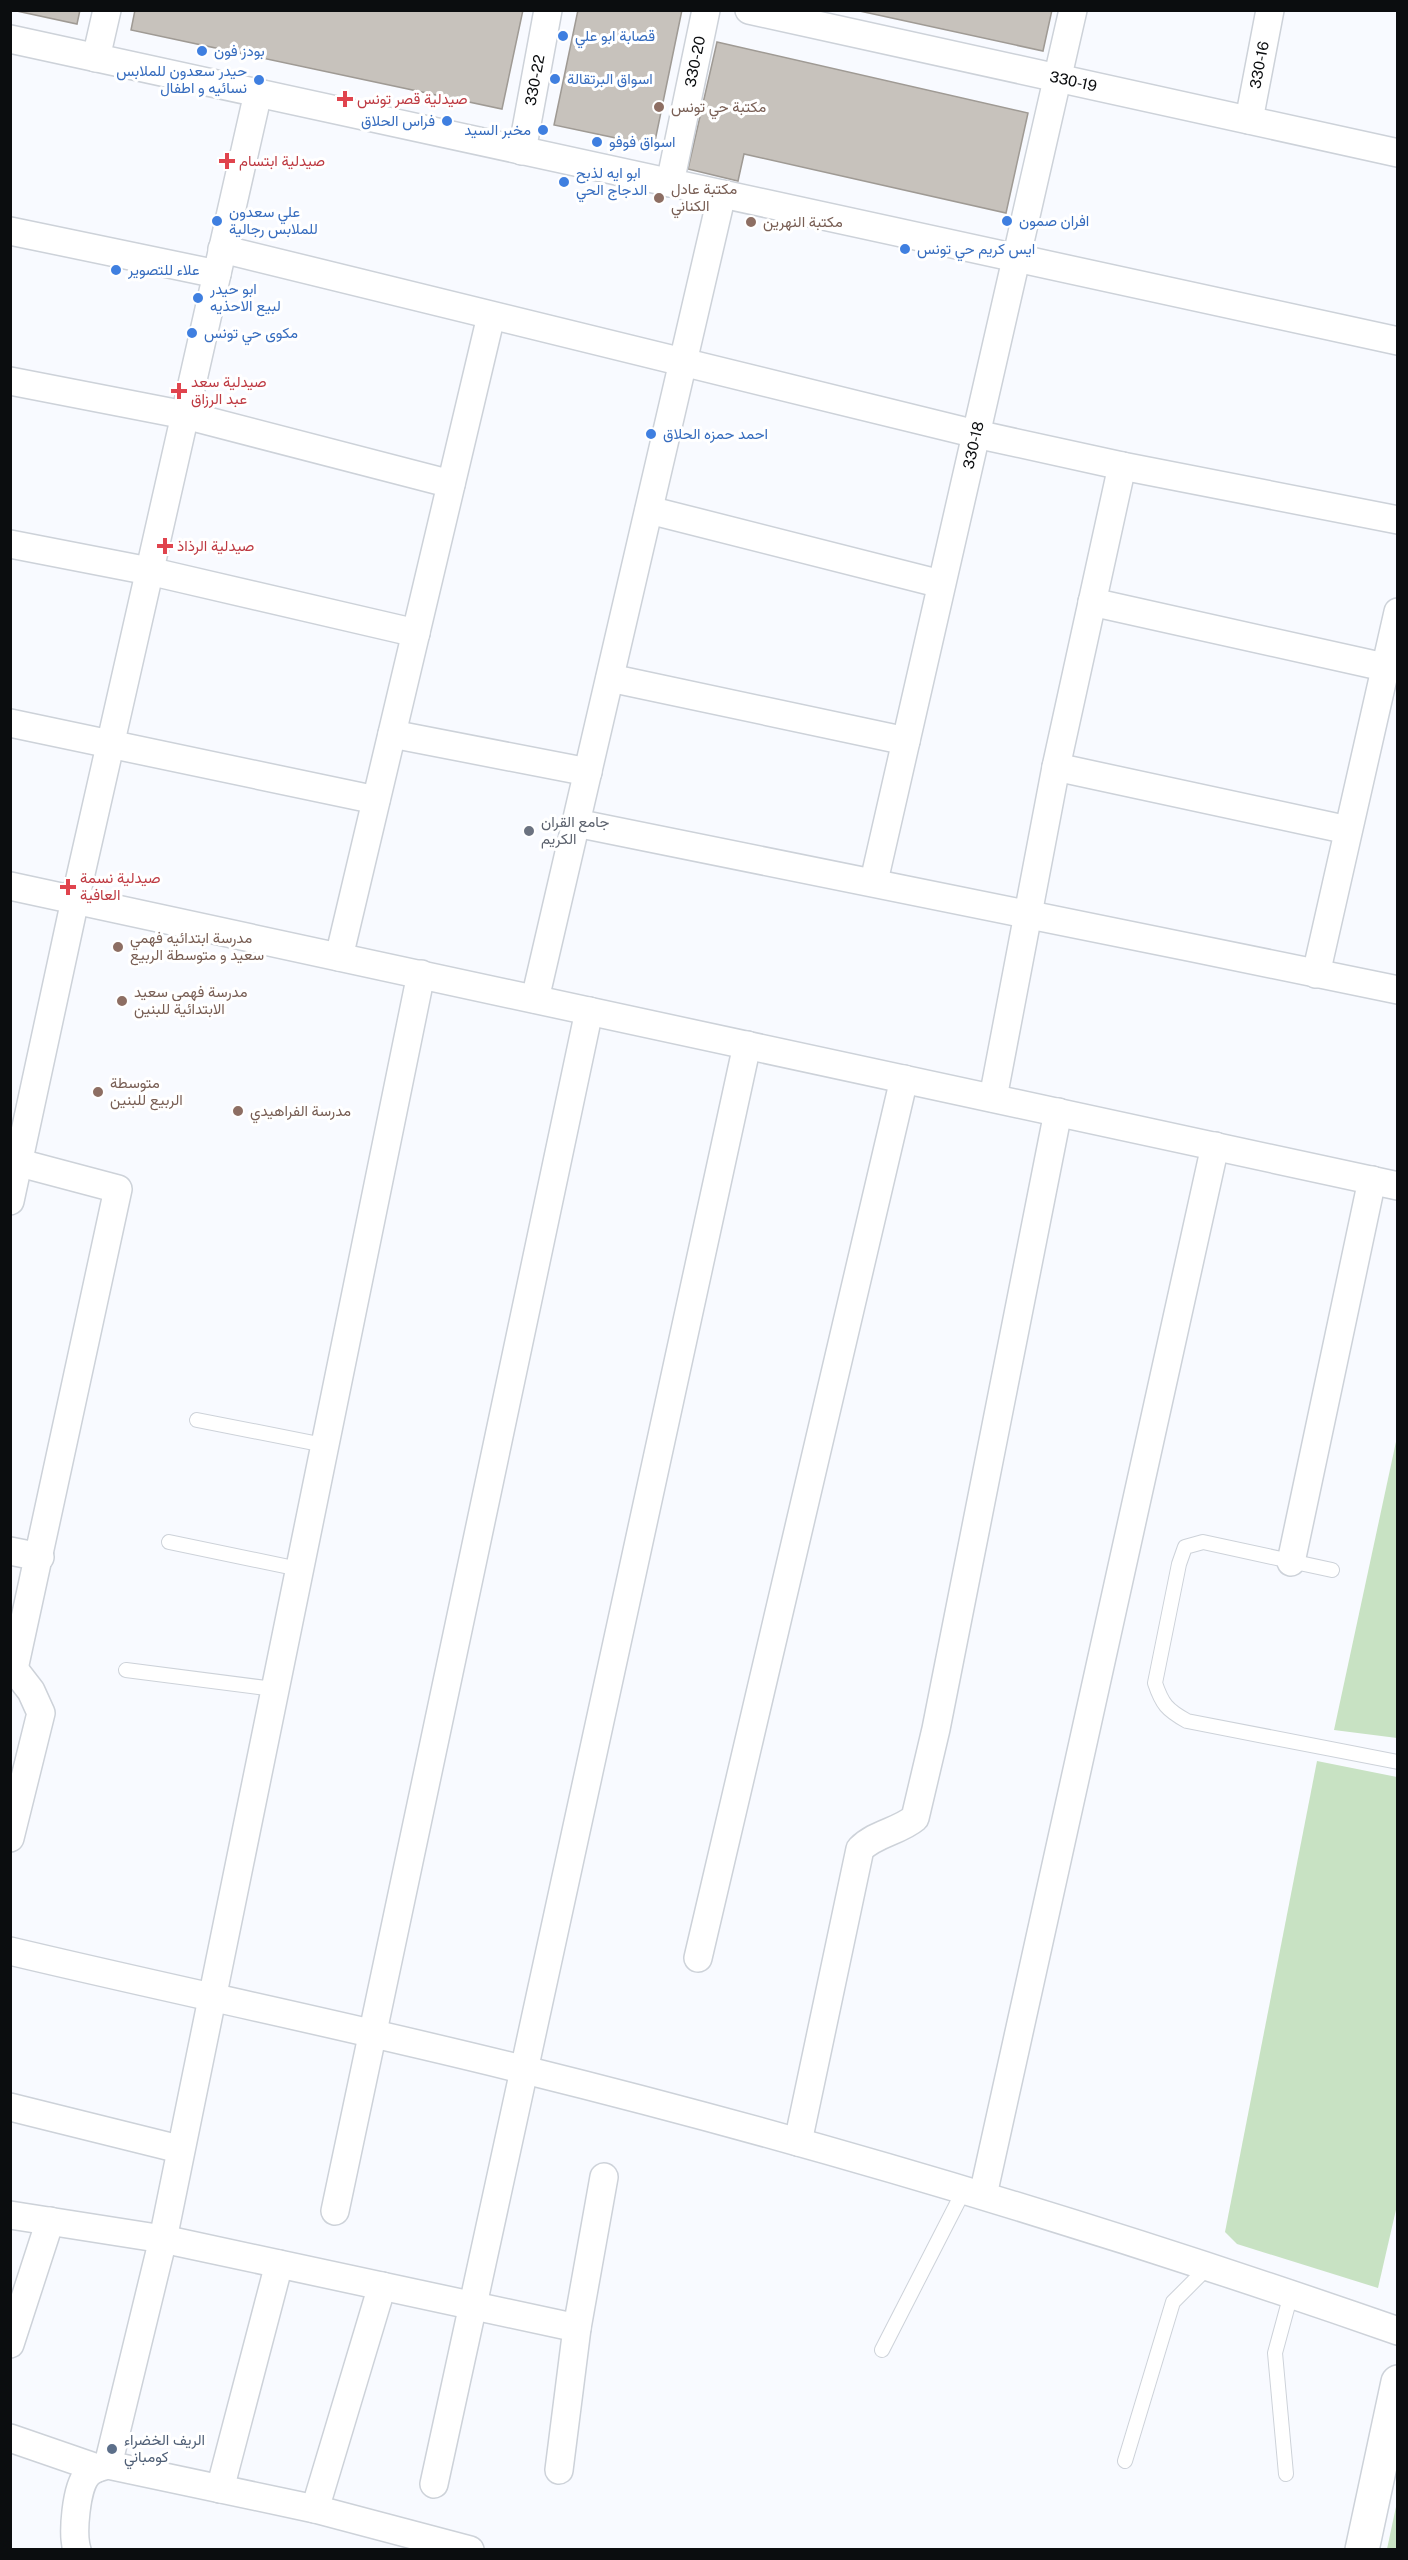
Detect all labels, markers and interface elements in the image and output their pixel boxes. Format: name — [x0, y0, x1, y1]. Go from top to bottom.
place label: قصابة ابو علي — [575, 27, 655, 49]
marker: قصابة ابو علي — [556, 29, 570, 43]
street label: 330-20 — [681, 34, 708, 89]
street label: 330-16 — [1246, 40, 1272, 90]
place label: بودز فون — [214, 42, 265, 60]
marker: بودز فون — [195, 44, 209, 58]
street label: 330-22 — [522, 53, 548, 107]
place label: حيدر سعدون للملابس نسائيه و اطفال — [116, 62, 247, 97]
street label: 330-19 — [1048, 67, 1099, 94]
place label: اسواق البرتقالة — [567, 70, 653, 88]
marker: اسواق البرتقالة — [548, 72, 562, 86]
marker: حيدر سعدون للملابس نسائيه و اطفال — [252, 73, 266, 87]
place label: صيدلية قصر تونس — [357, 90, 467, 109]
marker: صيدلية قصر تونس — [338, 92, 352, 106]
place label: مكتبة حي تونس — [671, 98, 766, 120]
marker: مكتبة حي تونس — [652, 100, 666, 114]
place label: فراس الحلاق — [361, 112, 435, 131]
marker: فراس الحلاق — [440, 114, 454, 128]
place label: مخبر السيد — [464, 121, 531, 139]
marker: مخبر السيد — [536, 123, 550, 137]
place label: اسواق فوفو — [609, 133, 676, 151]
marker: اسواق فوفو — [590, 135, 604, 149]
place label: صيدلية ابتسام — [239, 152, 325, 171]
marker: صيدلية ابتسام — [220, 154, 234, 168]
place label: ابو ايه لذبح الدجاج الحي — [576, 164, 647, 203]
marker: ابو ايه لذبح الدجاج الحي — [557, 175, 571, 189]
place label: مكتبة عادل الكناني — [671, 180, 737, 219]
marker: مكتبة عادل الكناني — [652, 191, 666, 205]
place label: علي سعدون للملابس رجالية — [229, 203, 318, 239]
place label: افران صمون — [1019, 212, 1089, 230]
place label: مكتبة النهرين — [763, 213, 843, 232]
marker: علي سعدون للملابس رجالية — [210, 214, 224, 228]
marker: افران صمون — [1000, 214, 1014, 228]
marker: مكتبة النهرين — [744, 215, 758, 229]
place label: ايس كريم حي تونس — [917, 240, 1035, 262]
marker: ايس كريم حي تونس — [898, 242, 912, 256]
place label: علاء للتصوير — [127, 261, 200, 279]
marker: علاء للتصوير — [109, 263, 123, 277]
place label: ابو حيدر لبيع الاحذيه — [209, 280, 281, 317]
marker: ابو حيدر لبيع الاحذيه — [191, 291, 205, 305]
place label: مكوى حي تونس — [204, 324, 298, 346]
marker: مكوى حي تونس — [185, 326, 199, 340]
place label: صيدلية سعد عبد الرزاق — [191, 373, 267, 408]
marker: صيدلية سعد عبد الرزاق — [172, 384, 186, 398]
street label: 330-18 — [959, 420, 987, 471]
place label: احمد حمزه الحلاق — [663, 425, 768, 443]
marker: احمد حمزه الحلاق — [644, 427, 658, 441]
place label: صيدلية الرذاذ — [177, 537, 254, 555]
marker: صيدلية الرذاذ — [158, 539, 172, 553]
place label: جامع القران الكريم — [541, 813, 609, 849]
marker: جامع القران الكريم — [522, 824, 536, 838]
place label: صيدلية نسمة العافية — [80, 869, 160, 904]
marker: صيدلية نسمة العافية — [61, 880, 75, 894]
place label: مدرسة ابتدائيه فهمي سعيد و متوسطة الربيع — [130, 929, 264, 966]
marker: مدرسة ابتدائيه فهمي سعيد و متوسطة الربيع — [111, 940, 125, 954]
place label: مدرسة فهمي سعيد الابتدائية للبنين — [134, 983, 248, 1019]
marker: مدرسة فهمي سعيد الابتدائية للبنين — [115, 994, 129, 1008]
place label: متوسطة الربيع للبنين — [110, 1074, 183, 1111]
marker: متوسطة الربيع للبنين — [91, 1085, 105, 1099]
place label: مدرسة الفراهيدي — [250, 1102, 351, 1124]
marker: مدرسة الفراهيدي — [231, 1104, 245, 1118]
place label: الريف الخضراء كومباني — [124, 2431, 205, 2470]
marker: الريف الخضراء كومباني — [105, 2442, 119, 2456]

